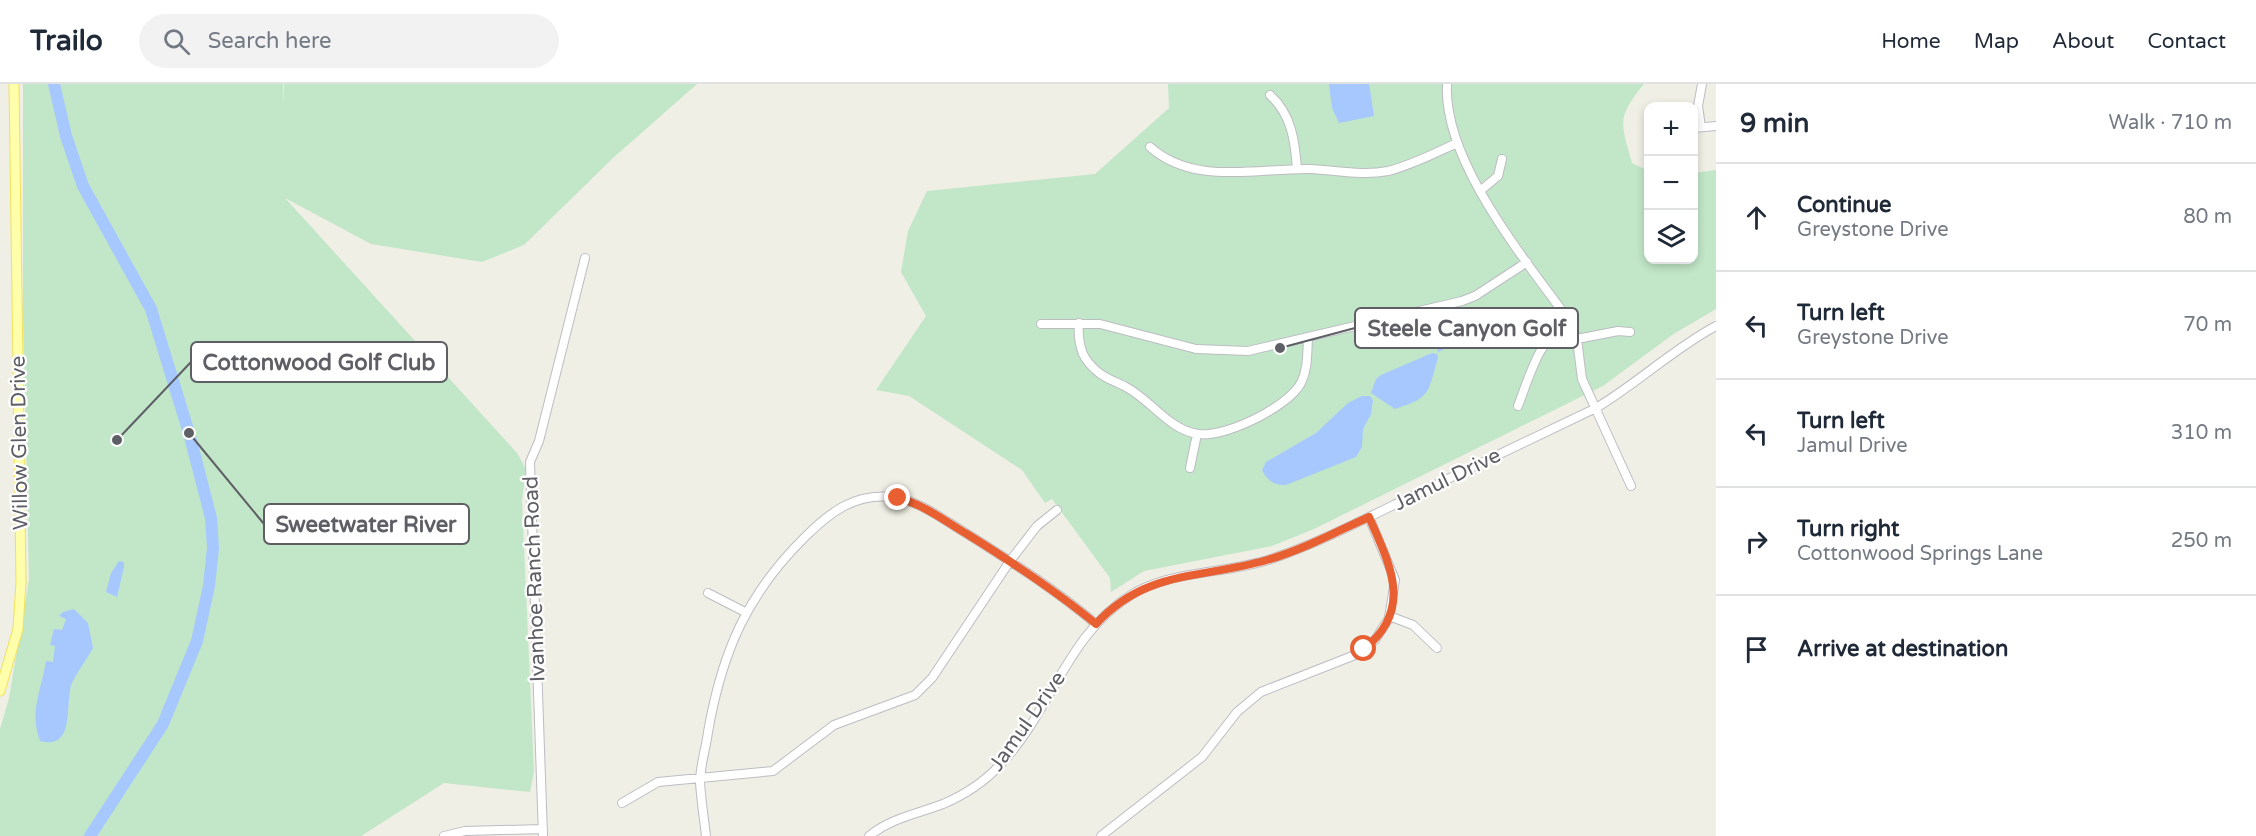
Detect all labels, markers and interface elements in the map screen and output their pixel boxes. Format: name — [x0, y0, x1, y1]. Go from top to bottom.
search box — [139, 14, 559, 68]
text: Trailo — [30, 24, 103, 58]
icon: search — [160, 25, 193, 58]
text: Search here — [208, 28, 332, 54]
text: Home — [1881, 29, 1941, 54]
text: Map — [1974, 29, 2019, 54]
text: About — [2052, 29, 2114, 54]
text: Contact — [2147, 29, 2226, 54]
map controls — [1644, 102, 1698, 264]
button: + — [1644, 102, 1698, 156]
text: 9 min — [1740, 108, 1809, 139]
text: Walk · 710 m — [2109, 111, 2232, 135]
button: − — [1644, 156, 1698, 210]
text: Continue — [1797, 192, 1892, 218]
icon: ahead — [1740, 201, 1773, 234]
text: 80 m — [2183, 205, 2232, 229]
button: layers — [1644, 210, 1698, 264]
text: Greystone Drive — [1797, 218, 1949, 242]
text: Turn left — [1797, 300, 1885, 326]
callout: Steele Canyon Golf — [1355, 308, 1578, 348]
icon: left — [1740, 309, 1773, 342]
text: 70 m — [2183, 313, 2232, 337]
text: Steele Canyon Golf — [1368, 316, 1567, 342]
text: Greystone Drive — [1797, 326, 1949, 350]
callout: Cottonwood Golf Club — [191, 342, 447, 382]
text: Cottonwood Golf Club — [203, 350, 435, 376]
street label: Willow Glen Drive — [5, 355, 34, 530]
text: Turn left — [1797, 408, 1885, 434]
icon: left — [1740, 417, 1773, 450]
text: 310 m — [2171, 421, 2232, 445]
text: Jamul Drive — [1797, 434, 1907, 458]
street label: Jamul Drive — [1390, 443, 1505, 516]
street label: Ivanhoe Ranch Road — [518, 476, 551, 682]
route end — [884, 484, 910, 510]
callout: Sweetwater River — [264, 504, 469, 544]
text: Sweetwater River — [275, 512, 457, 538]
text: Turn right — [1797, 516, 1899, 542]
icon: right — [1740, 525, 1773, 558]
text: 250 m — [2171, 529, 2232, 553]
text: Cottonwood Springs Lane — [1797, 542, 2043, 566]
icon: arrive — [1740, 633, 1773, 666]
route start — [1350, 635, 1376, 661]
text: Arrive at destination — [1797, 636, 2008, 662]
street label: Jamul Drive — [984, 667, 1071, 776]

